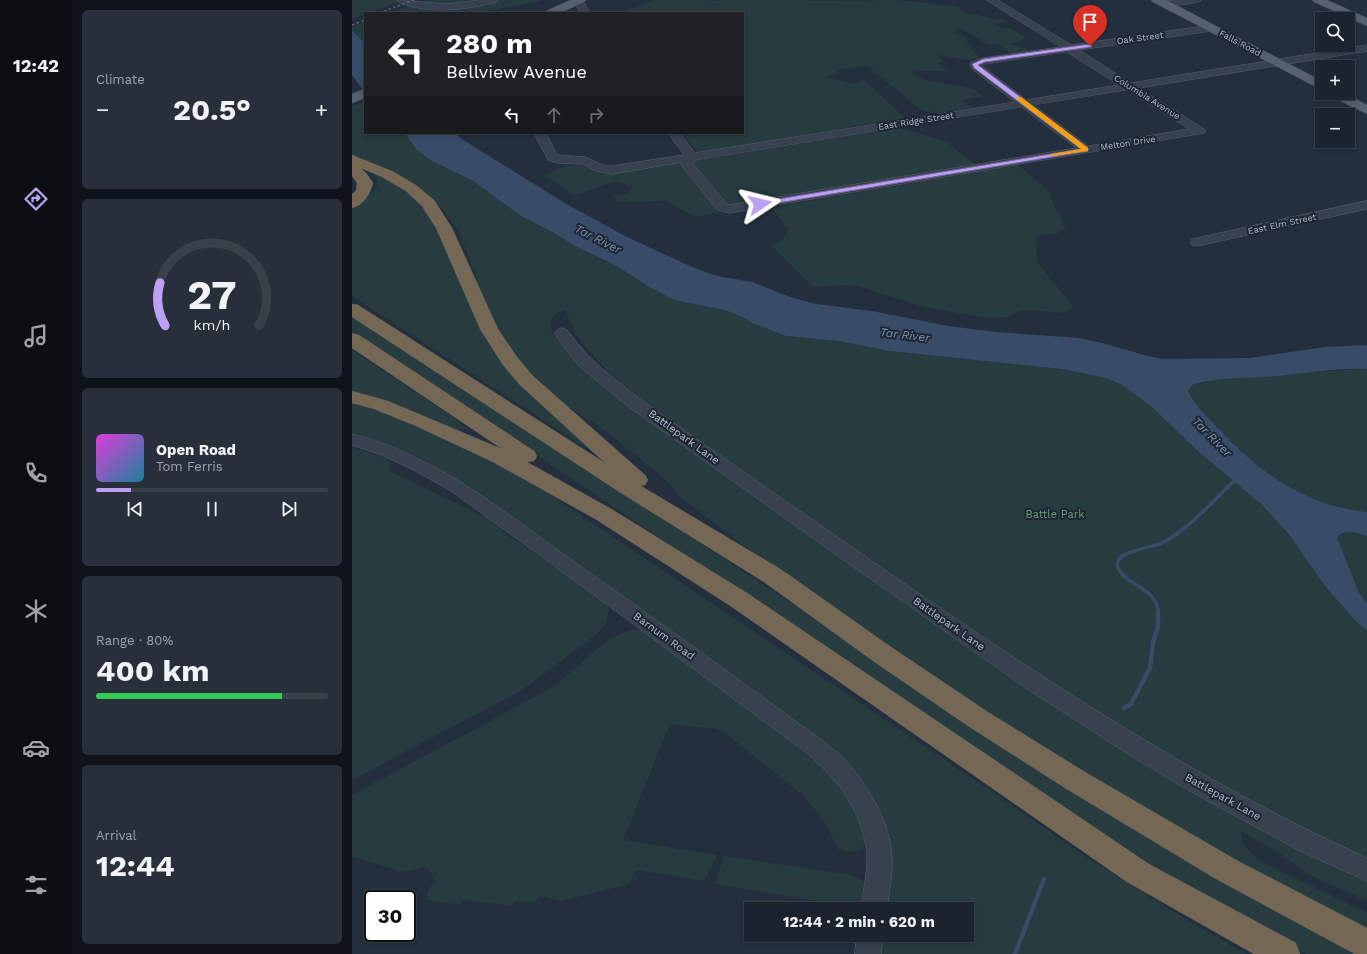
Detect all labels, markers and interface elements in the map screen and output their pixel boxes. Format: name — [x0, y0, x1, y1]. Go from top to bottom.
pin — [1073, 5, 1107, 46]
icon: arrive — [1079, 11, 1101, 33]
map controls — [1315, 12, 1355, 148]
button: search — [1315, 12, 1355, 52]
text: 280 m — [446, 27, 533, 60]
icon: left — [380, 28, 432, 80]
street label: Falls Road — [1218, 28, 1262, 58]
street label: Oak Street — [1116, 30, 1164, 46]
text: 12:42 — [13, 55, 59, 76]
button: + — [1315, 60, 1355, 100]
text: Bellview Avenue — [446, 61, 587, 82]
text: Climate — [96, 72, 145, 87]
street label: Columbia Avenue — [1112, 73, 1182, 121]
text: 20.5° — [173, 92, 251, 127]
text: − — [96, 97, 109, 122]
text: + — [315, 97, 328, 122]
icon: left — [501, 104, 523, 126]
icon: ahead — [543, 104, 565, 126]
icon: right — [585, 104, 607, 126]
button: − — [1315, 108, 1355, 148]
street label: East Ridge Street — [877, 110, 955, 132]
street label: Melton Drive — [1100, 134, 1156, 152]
position arrow — [739, 183, 781, 225]
icon: directions — [22, 185, 50, 213]
street label: East Elm Street — [1247, 212, 1317, 236]
water label: Tar River — [572, 221, 625, 257]
text: 27 — [187, 270, 237, 319]
text: km/h — [194, 317, 230, 333]
icon: music — [22, 322, 50, 350]
water label: Tar River — [879, 325, 932, 345]
street label: Battlepark Lane — [646, 407, 722, 467]
water label: Tar River — [1189, 414, 1236, 461]
text: Open Road — [156, 441, 236, 459]
icon: phone — [22, 459, 50, 487]
text: Tom Ferris — [156, 459, 223, 474]
icon: previous — [124, 498, 146, 520]
icon: pause — [201, 498, 223, 520]
icon: next — [278, 498, 300, 520]
park label: Battle Park — [1026, 508, 1084, 521]
street label: Battlepark Lane — [911, 594, 987, 654]
icon: climate — [22, 597, 50, 625]
street label: Barnum Road — [631, 609, 697, 663]
text: Range · 80% — [96, 633, 174, 648]
text: 400 km — [96, 653, 210, 688]
icon: car — [22, 734, 50, 762]
street label: Battlepark Lane — [1183, 771, 1263, 823]
text: Arrival — [96, 828, 137, 843]
text: 12:44 — [96, 848, 175, 883]
icon: filters — [22, 871, 50, 899]
speed limit sign: 30 — [364, 890, 416, 942]
text: 12:44 · 2 min · 620 m — [783, 913, 935, 931]

